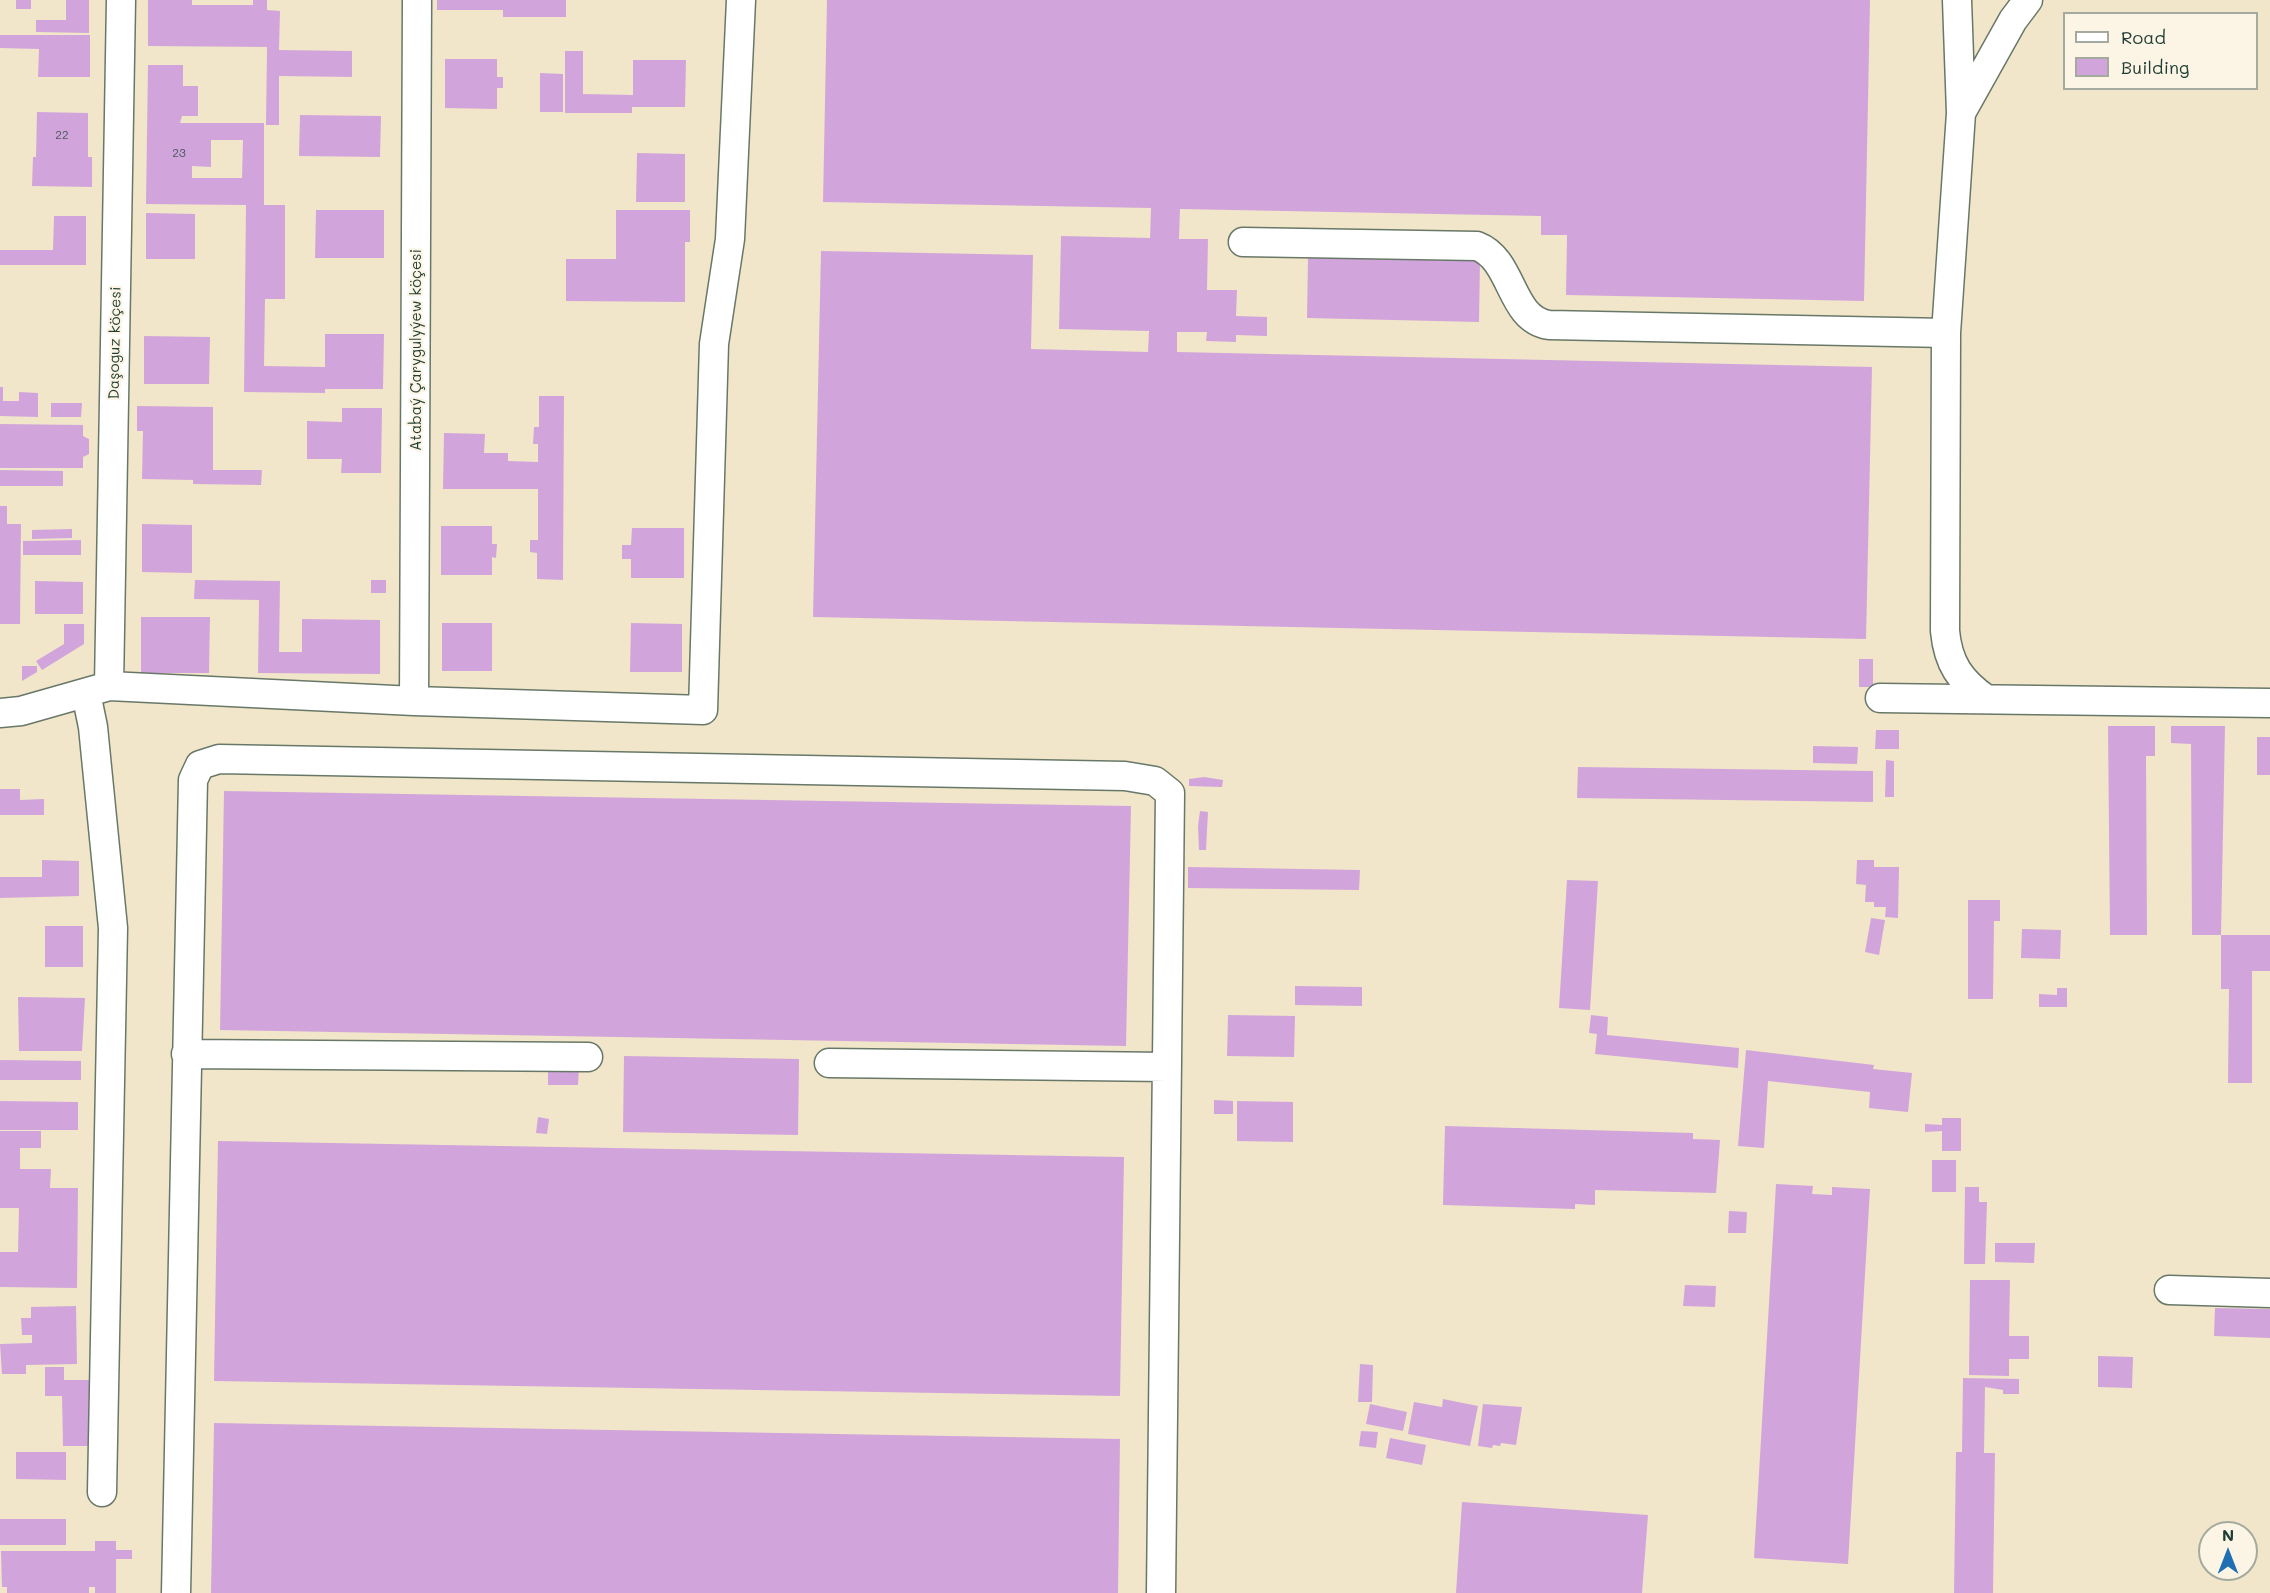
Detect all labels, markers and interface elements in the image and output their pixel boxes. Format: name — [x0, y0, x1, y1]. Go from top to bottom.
legend — [2063, 12, 2258, 90]
text: Road — [2121, 25, 2166, 49]
text: Building — [2121, 55, 2189, 79]
house number: 22 — [55, 128, 69, 142]
house number: 23 — [172, 146, 186, 160]
street label: Atabaý Çarygulyýew köçesi — [407, 249, 425, 451]
street label: Daşoguz köçesi — [105, 286, 125, 400]
north arrow — [2198, 1521, 2258, 1581]
text: N — [2222, 1524, 2234, 1545]

